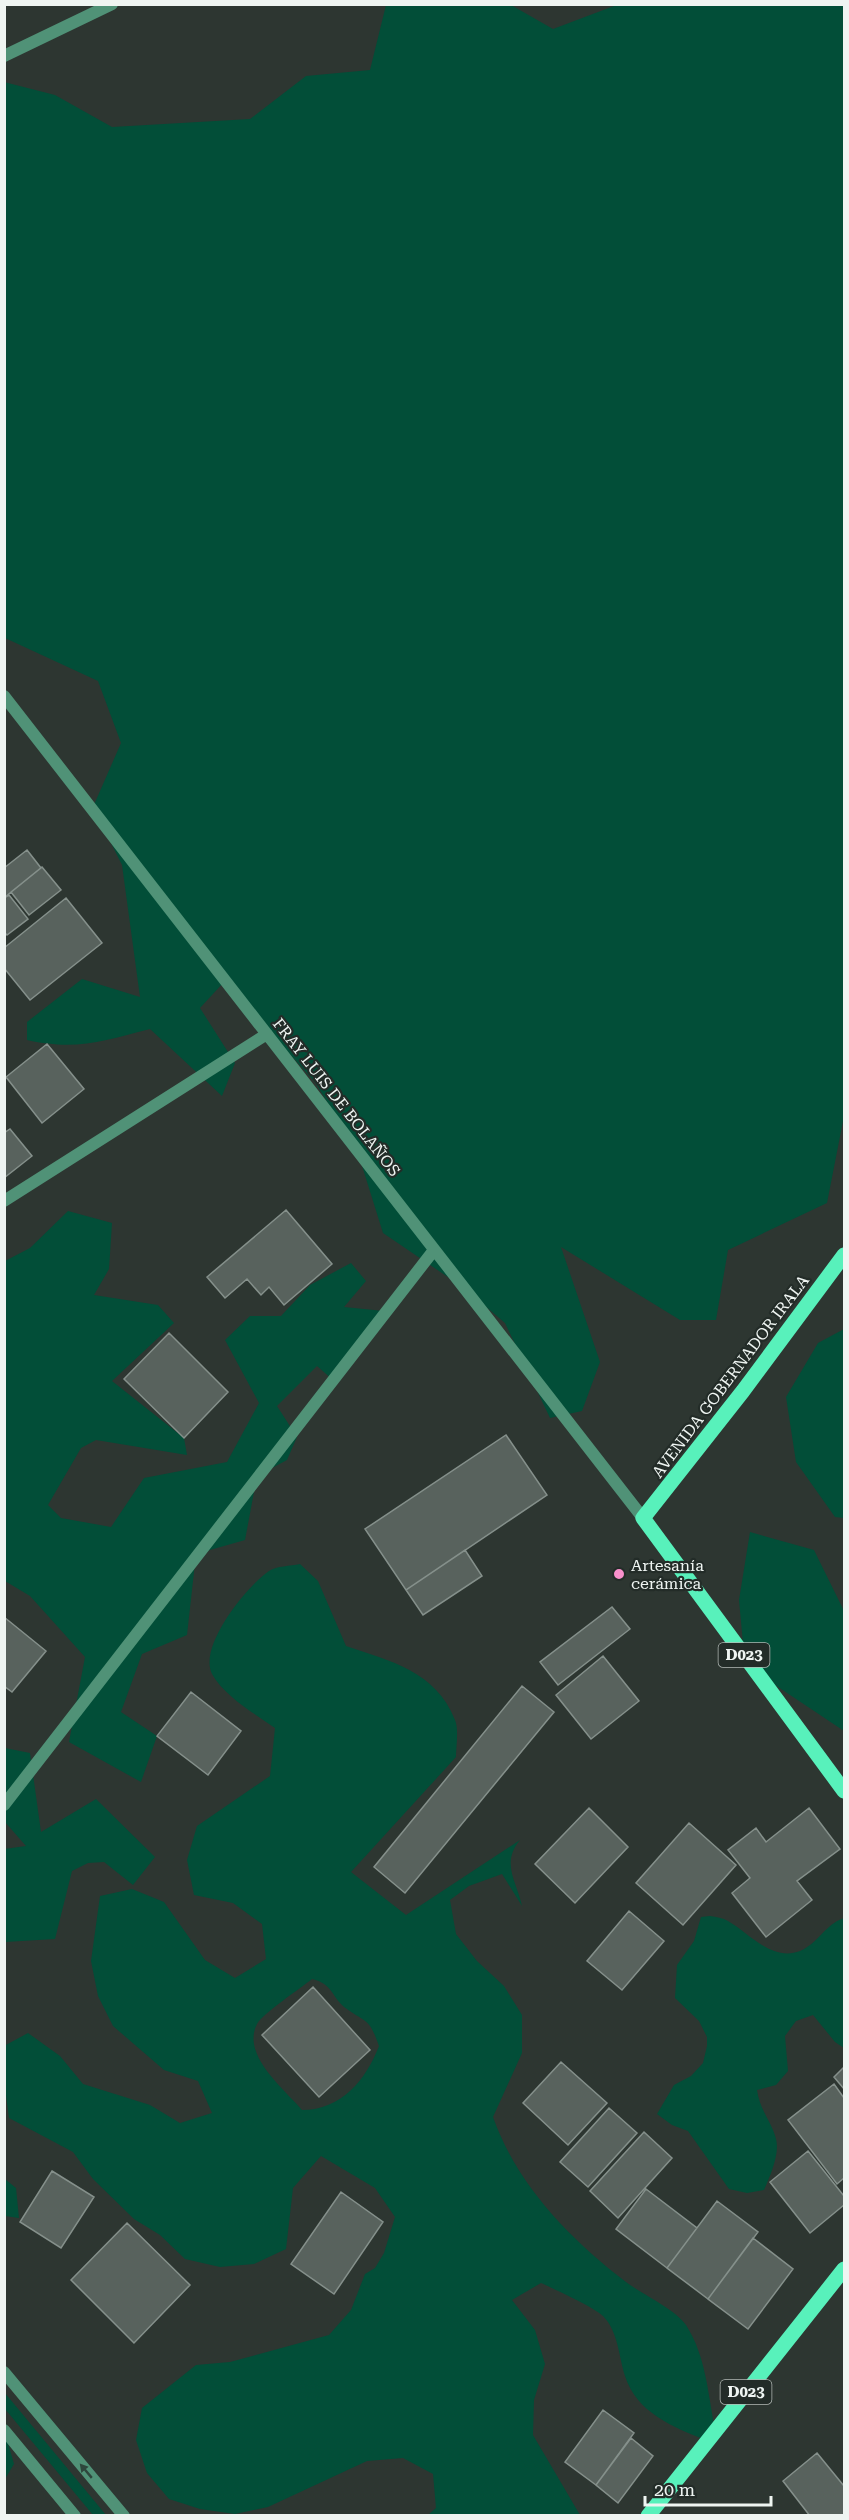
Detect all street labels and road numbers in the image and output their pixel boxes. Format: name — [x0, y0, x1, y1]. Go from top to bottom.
street label: FRAY LUIS DE BOLAÑOS — [269, 1014, 404, 1180]
street label: AVENIDA GOBERNADOR IRALA — [648, 1271, 813, 1481]
road number: D023 — [718, 1643, 770, 1667]
road number: D023 — [720, 2380, 771, 2404]

